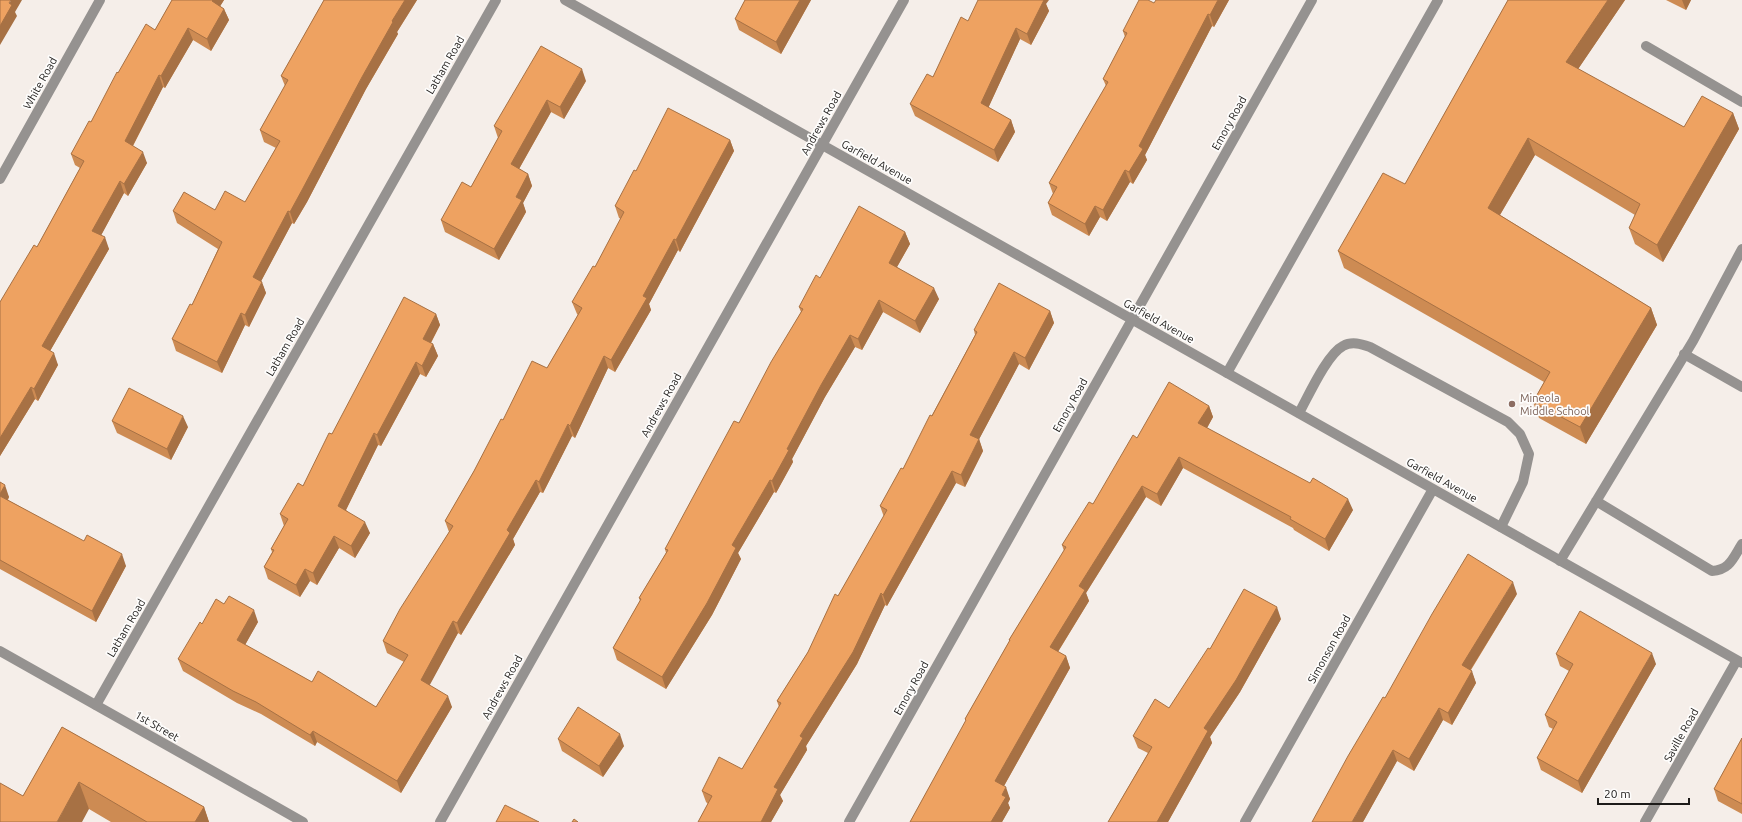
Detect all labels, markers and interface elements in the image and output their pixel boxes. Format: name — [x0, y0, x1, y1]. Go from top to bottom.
street label: Latham Road — [424, 34, 466, 96]
street label: White Road — [21, 55, 59, 111]
street label: Andrews Road — [798, 89, 844, 157]
street label: Emory Road — [1209, 94, 1249, 152]
street label: Garfield Avenue — [840, 138, 914, 186]
street label: Garfield Avenue — [1122, 297, 1196, 345]
street label: Latham Road — [264, 316, 306, 378]
street label: Andrews Road — [638, 371, 684, 439]
street label: Emory Road — [1050, 376, 1090, 434]
place label: Mineola Middle School — [1520, 392, 1590, 417]
marker: Mineola Middle School — [1507, 399, 1517, 409]
street label: Garfield Avenue — [1405, 456, 1479, 504]
street label: Latham Road — [105, 597, 147, 659]
street label: Simonson Road — [1305, 613, 1353, 685]
street label: Andrews Road — [479, 653, 525, 721]
street label: Emory Road — [891, 659, 931, 717]
street label: Saville Road — [1661, 706, 1701, 764]
street label: 1st Street — [133, 709, 182, 744]
scale bar — [1598, 780, 1689, 806]
text: 20 m — [1604, 787, 1631, 800]

